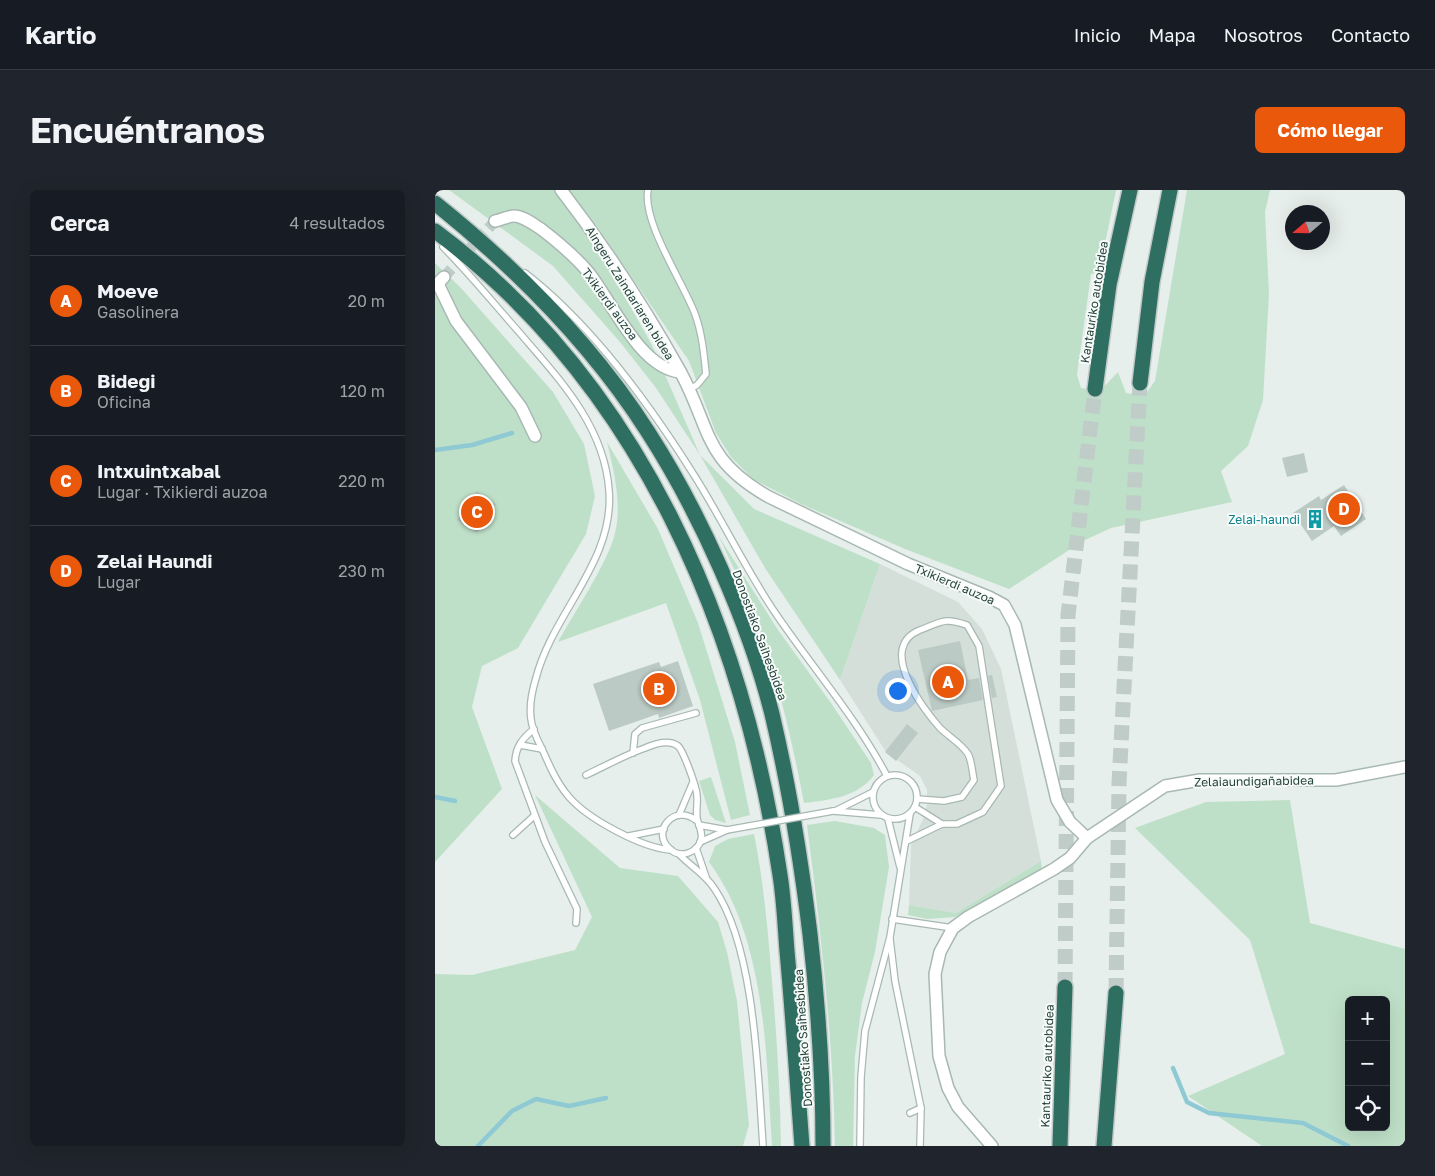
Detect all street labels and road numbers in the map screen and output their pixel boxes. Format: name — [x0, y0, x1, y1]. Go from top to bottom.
street label: Aingeru Zaindariaren bidea — [583, 223, 677, 363]
street label: Kantauriko autobidea — [1077, 240, 1111, 364]
street label: Txikierdi auzoa — [579, 265, 641, 343]
street label: Txikierdi auzoa — [913, 560, 997, 608]
street label: Donostiako Saihesbidea — [729, 568, 791, 702]
street label: Zelaiaundigañabidea — [1194, 772, 1314, 790]
street label: Donostiako Saihesbidea — [791, 969, 815, 1107]
street label: Kantauriko autobidea — [1037, 1004, 1057, 1128]

